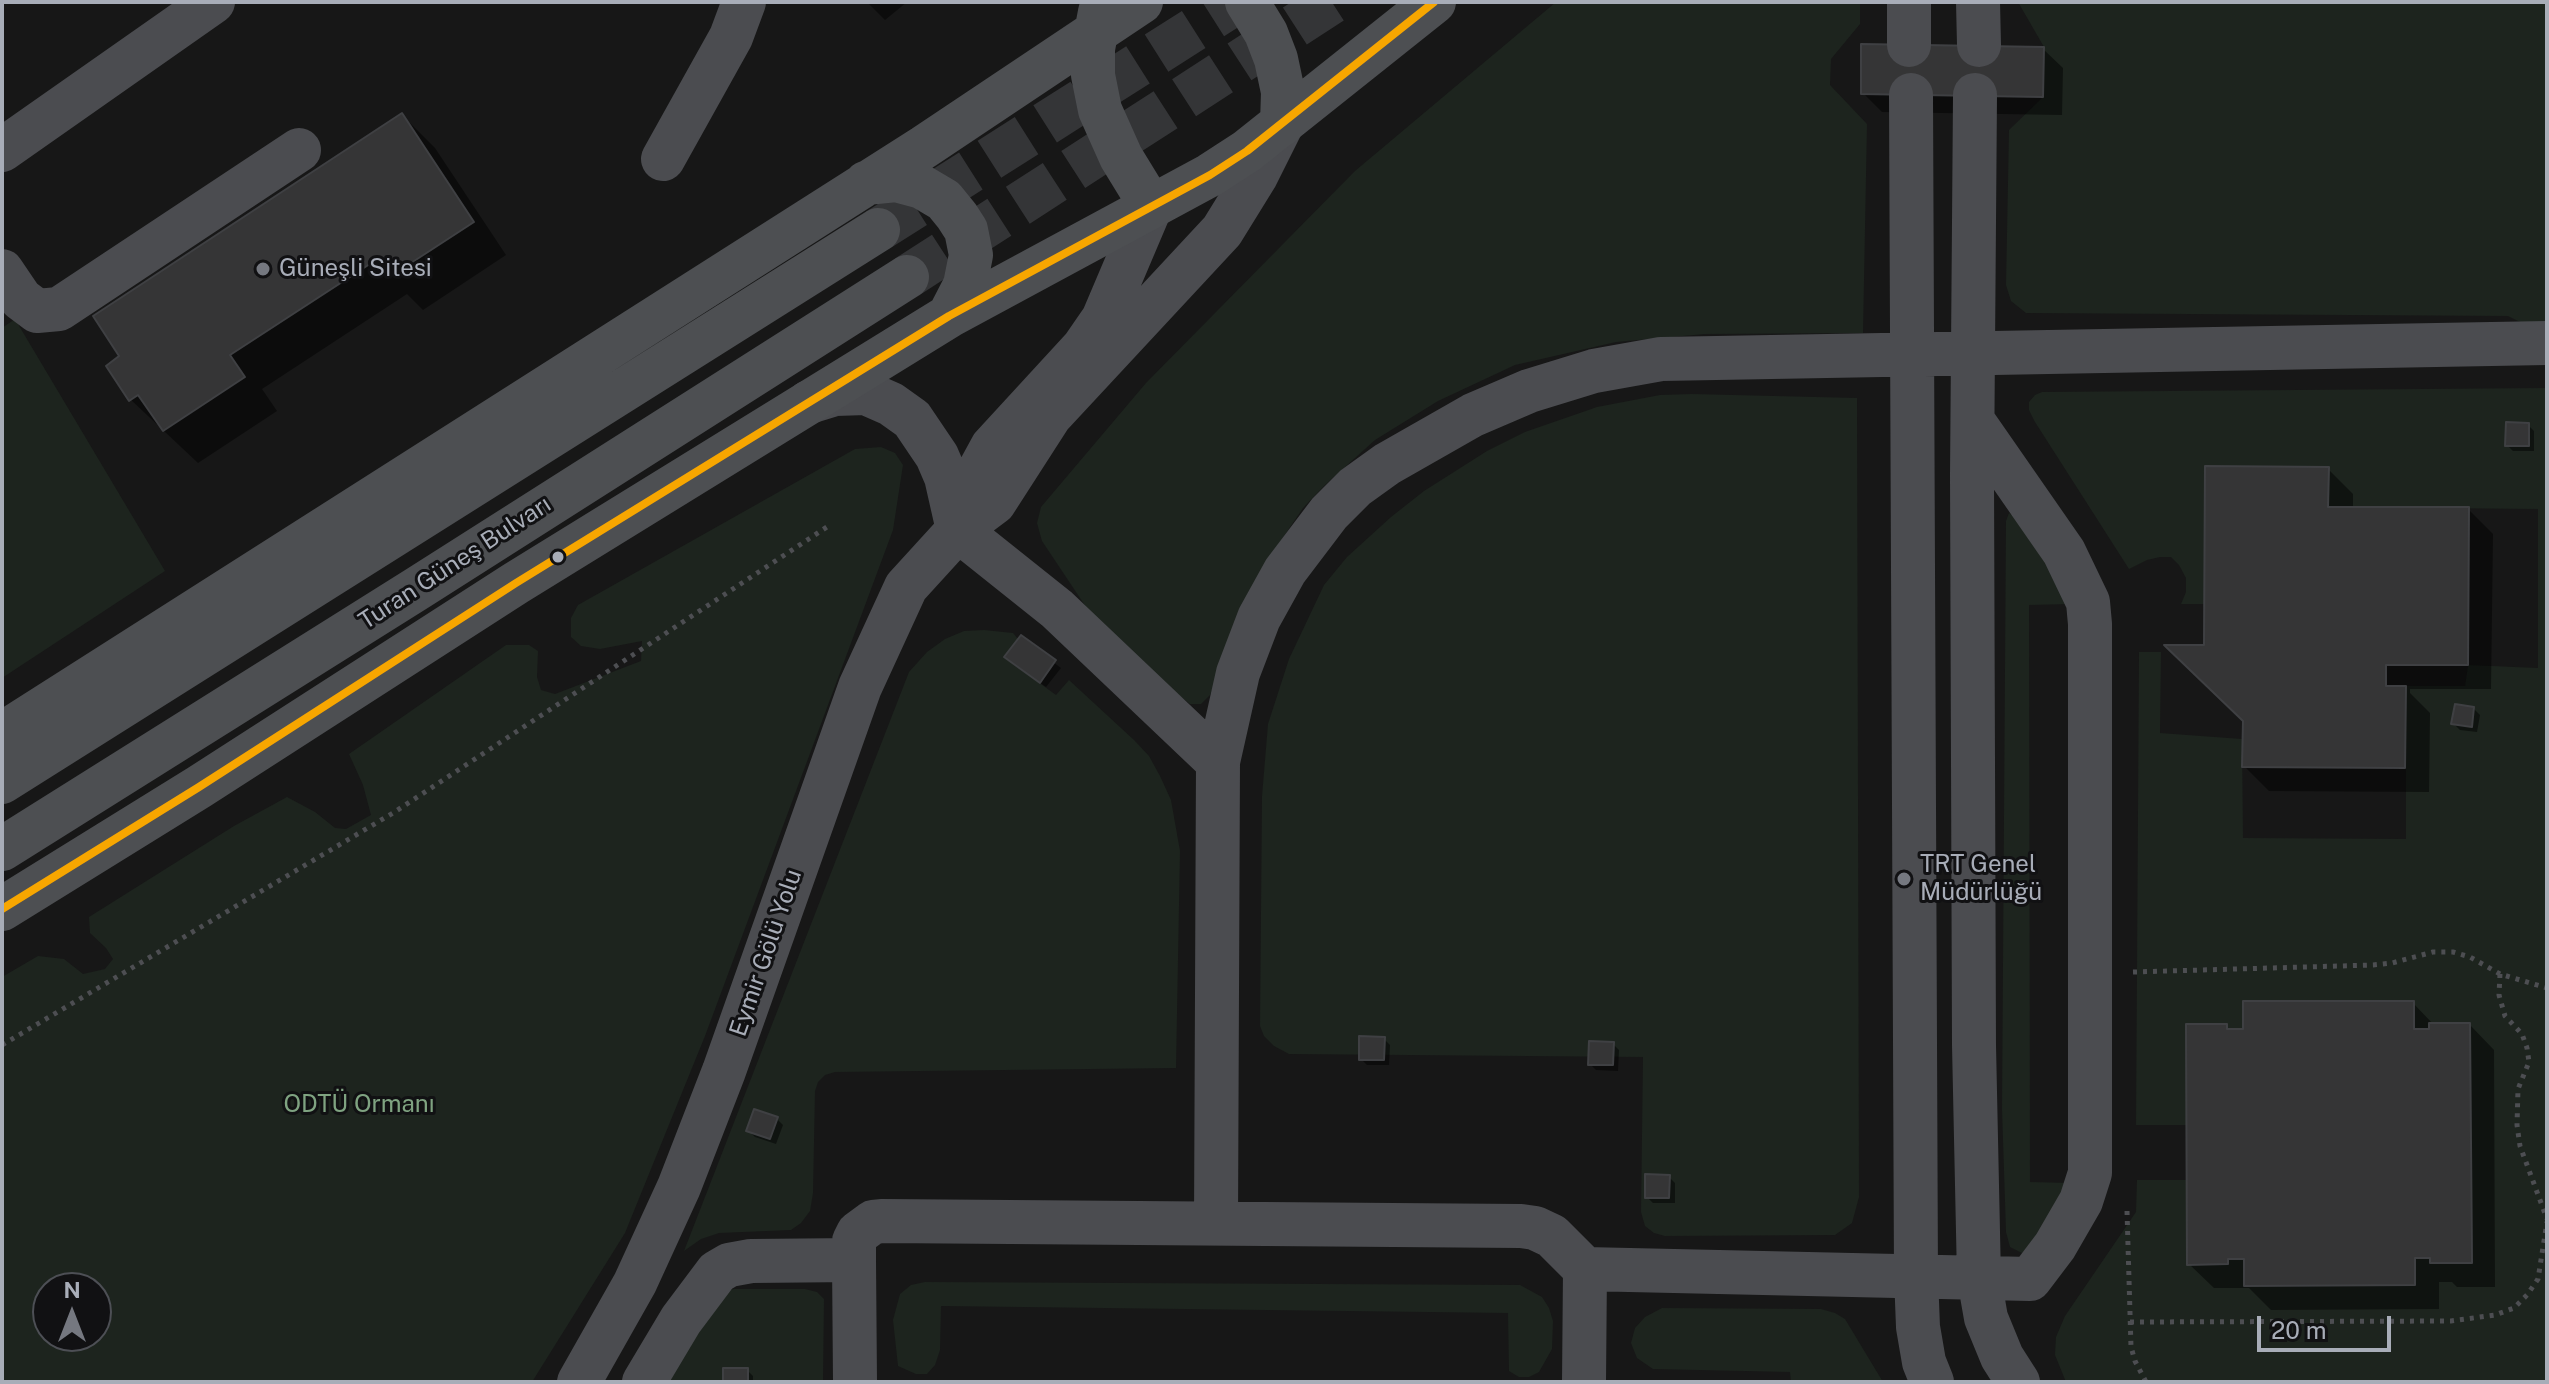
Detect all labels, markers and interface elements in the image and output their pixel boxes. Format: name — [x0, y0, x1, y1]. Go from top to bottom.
place label: Güneşli Sitesi — [279, 255, 432, 283]
marker: Güneşli Sitesi — [254, 260, 272, 278]
street label: Turan Güneş Bulvarı — [354, 490, 556, 636]
unlabelled marker — [550, 549, 566, 565]
place label: TRT Genel Müdürlüğü — [1920, 851, 2042, 907]
street label: Eymir Gölü Yolu — [724, 866, 808, 1040]
marker: TRT Genel Müdürlüğü — [1895, 870, 1913, 888]
park label: ODTÜ Ormanı — [284, 1091, 434, 1119]
north arrow — [32, 1272, 112, 1352]
text: N — [63, 1277, 81, 1303]
scale bar — [2261, 1300, 2395, 1350]
text: 20 m — [2271, 1316, 2327, 1344]

